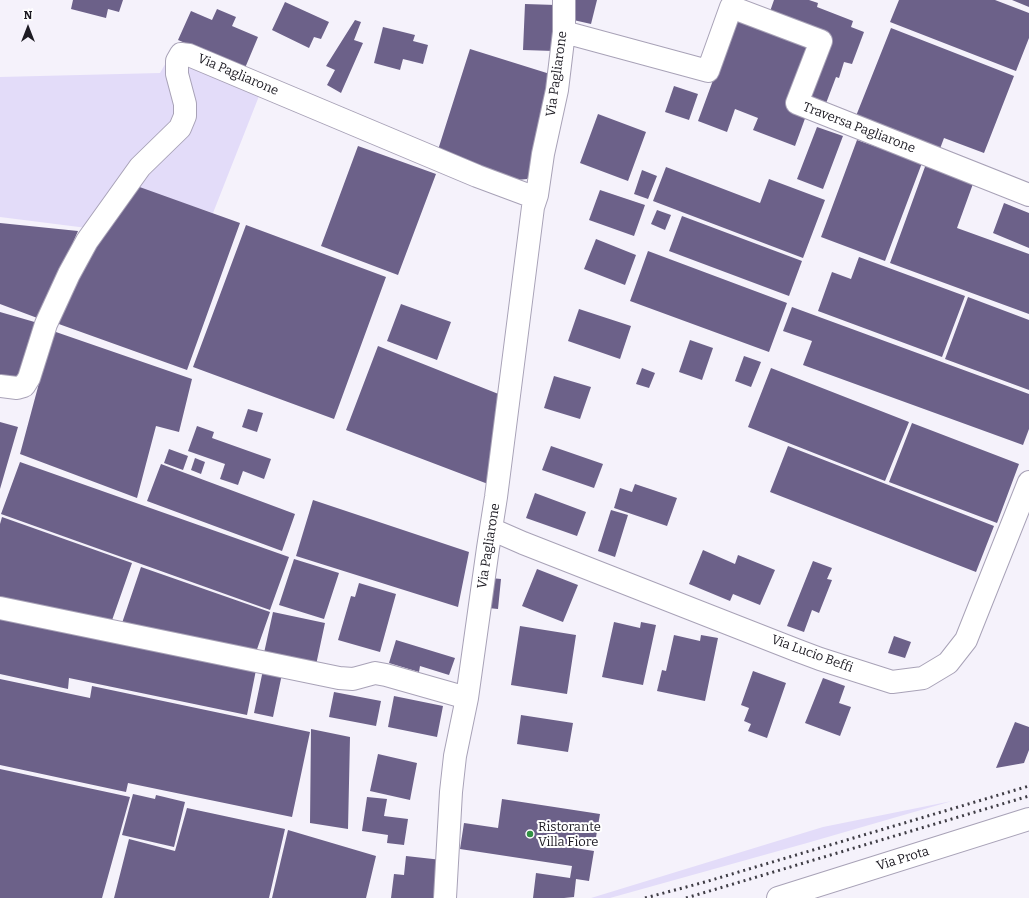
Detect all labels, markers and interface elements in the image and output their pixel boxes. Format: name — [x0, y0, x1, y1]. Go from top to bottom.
north arrow — [8, 8, 48, 48]
text: N — [24, 9, 32, 22]
street label: Via Pagliarone — [543, 30, 571, 118]
street label: Via Pagliarone — [195, 51, 281, 99]
street label: Traversa Pagliarone — [801, 99, 917, 157]
street label: Via Pagliarone — [475, 502, 503, 590]
street label: Via Lucio Beffi — [769, 632, 855, 676]
place label: Ristorante Villa Fiore — [538, 819, 601, 850]
marker: Ristorante Villa Fiore — [525, 829, 535, 839]
street label: Via Prota — [875, 844, 931, 874]

